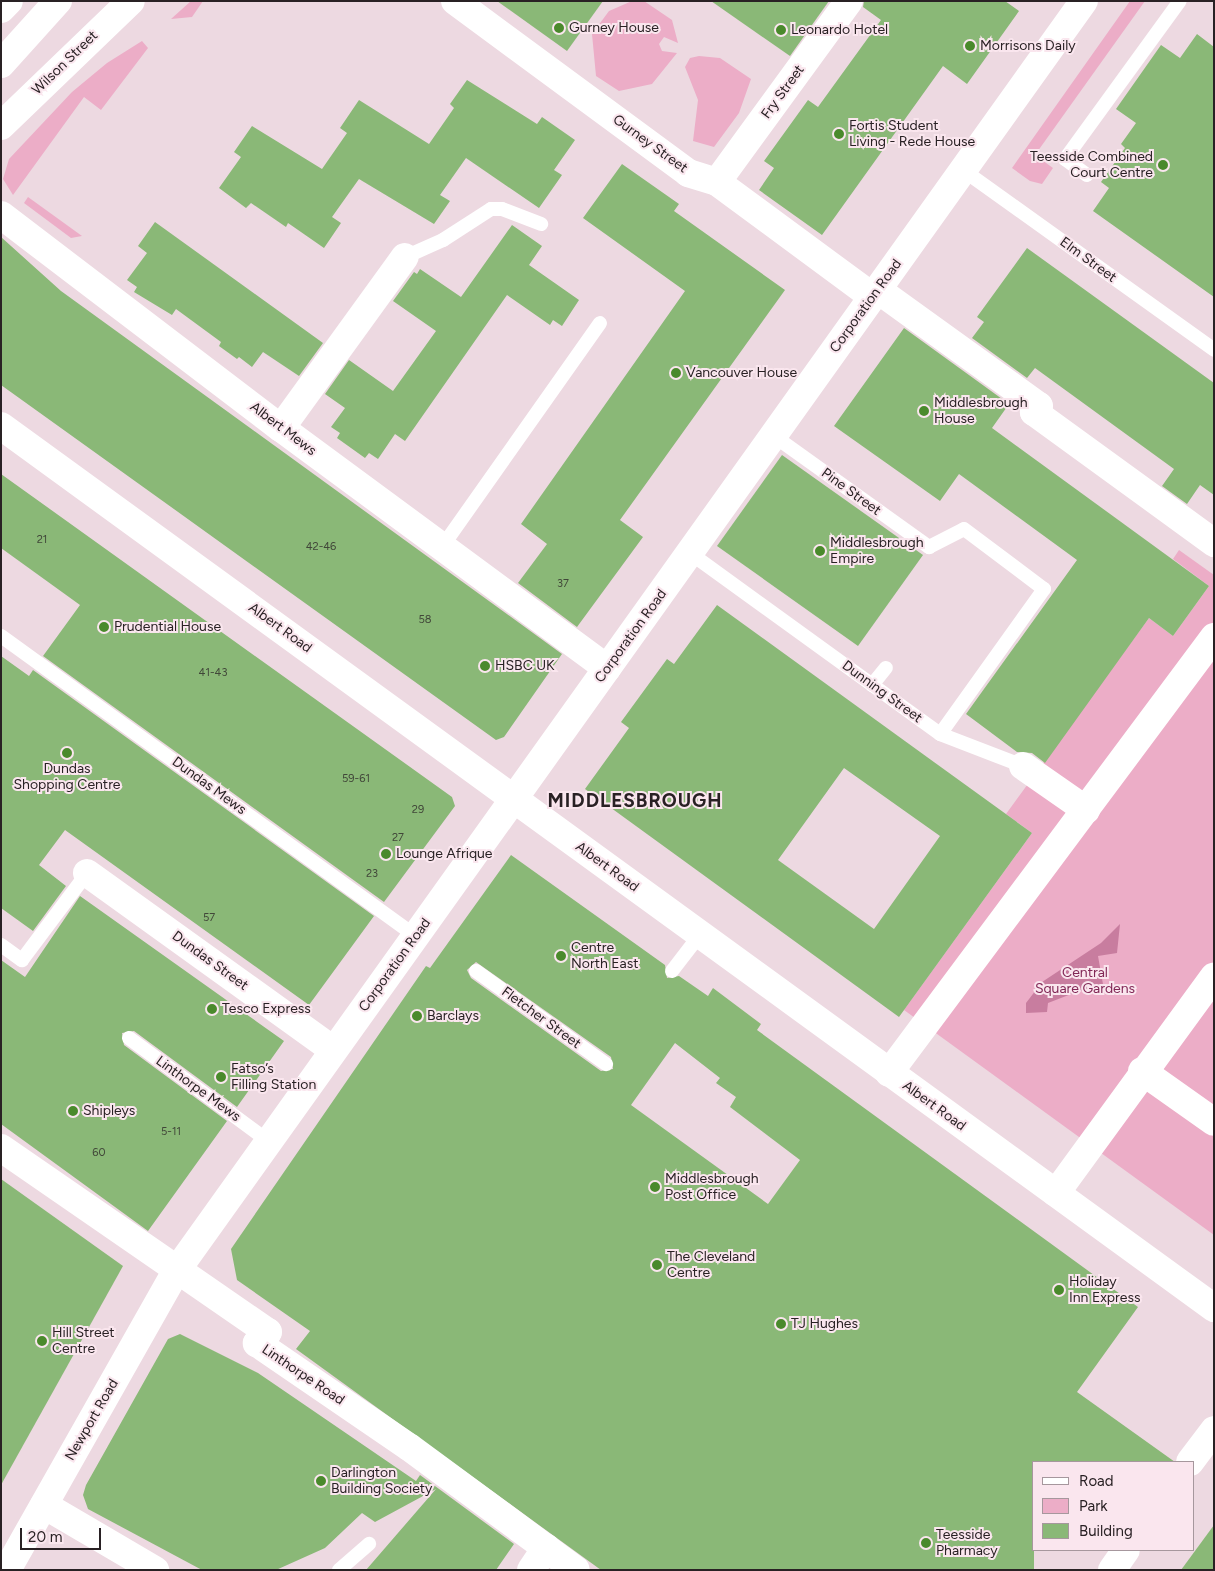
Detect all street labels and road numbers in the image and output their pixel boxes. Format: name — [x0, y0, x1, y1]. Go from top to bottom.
street label: Wilson Street — [29, 27, 101, 99]
street label: Fry Street — [758, 62, 808, 122]
street label: Gurney Street — [609, 111, 691, 177]
street label: Elm Street — [1056, 234, 1120, 286]
street label: Corporation Road — [826, 256, 906, 356]
street label: Albert Mews — [247, 399, 319, 459]
street label: Pine Street — [818, 465, 884, 519]
street label: Corporation Road — [591, 586, 671, 686]
street label: Albert Road — [245, 599, 315, 657]
street label: Dunning Street — [839, 657, 925, 727]
street label: Dundas Mews — [169, 754, 249, 818]
street label: Albert Road — [572, 838, 642, 896]
street label: Corporation Road — [355, 915, 435, 1015]
street label: Dundas Street — [169, 928, 251, 994]
street label: Fletcher Street — [498, 984, 584, 1052]
street label: Linthorpe Mews — [152, 1053, 244, 1125]
street label: Albert Road — [899, 1077, 969, 1135]
street label: Linthorpe Road — [259, 1341, 347, 1409]
street label: Newport Road — [62, 1376, 122, 1464]

